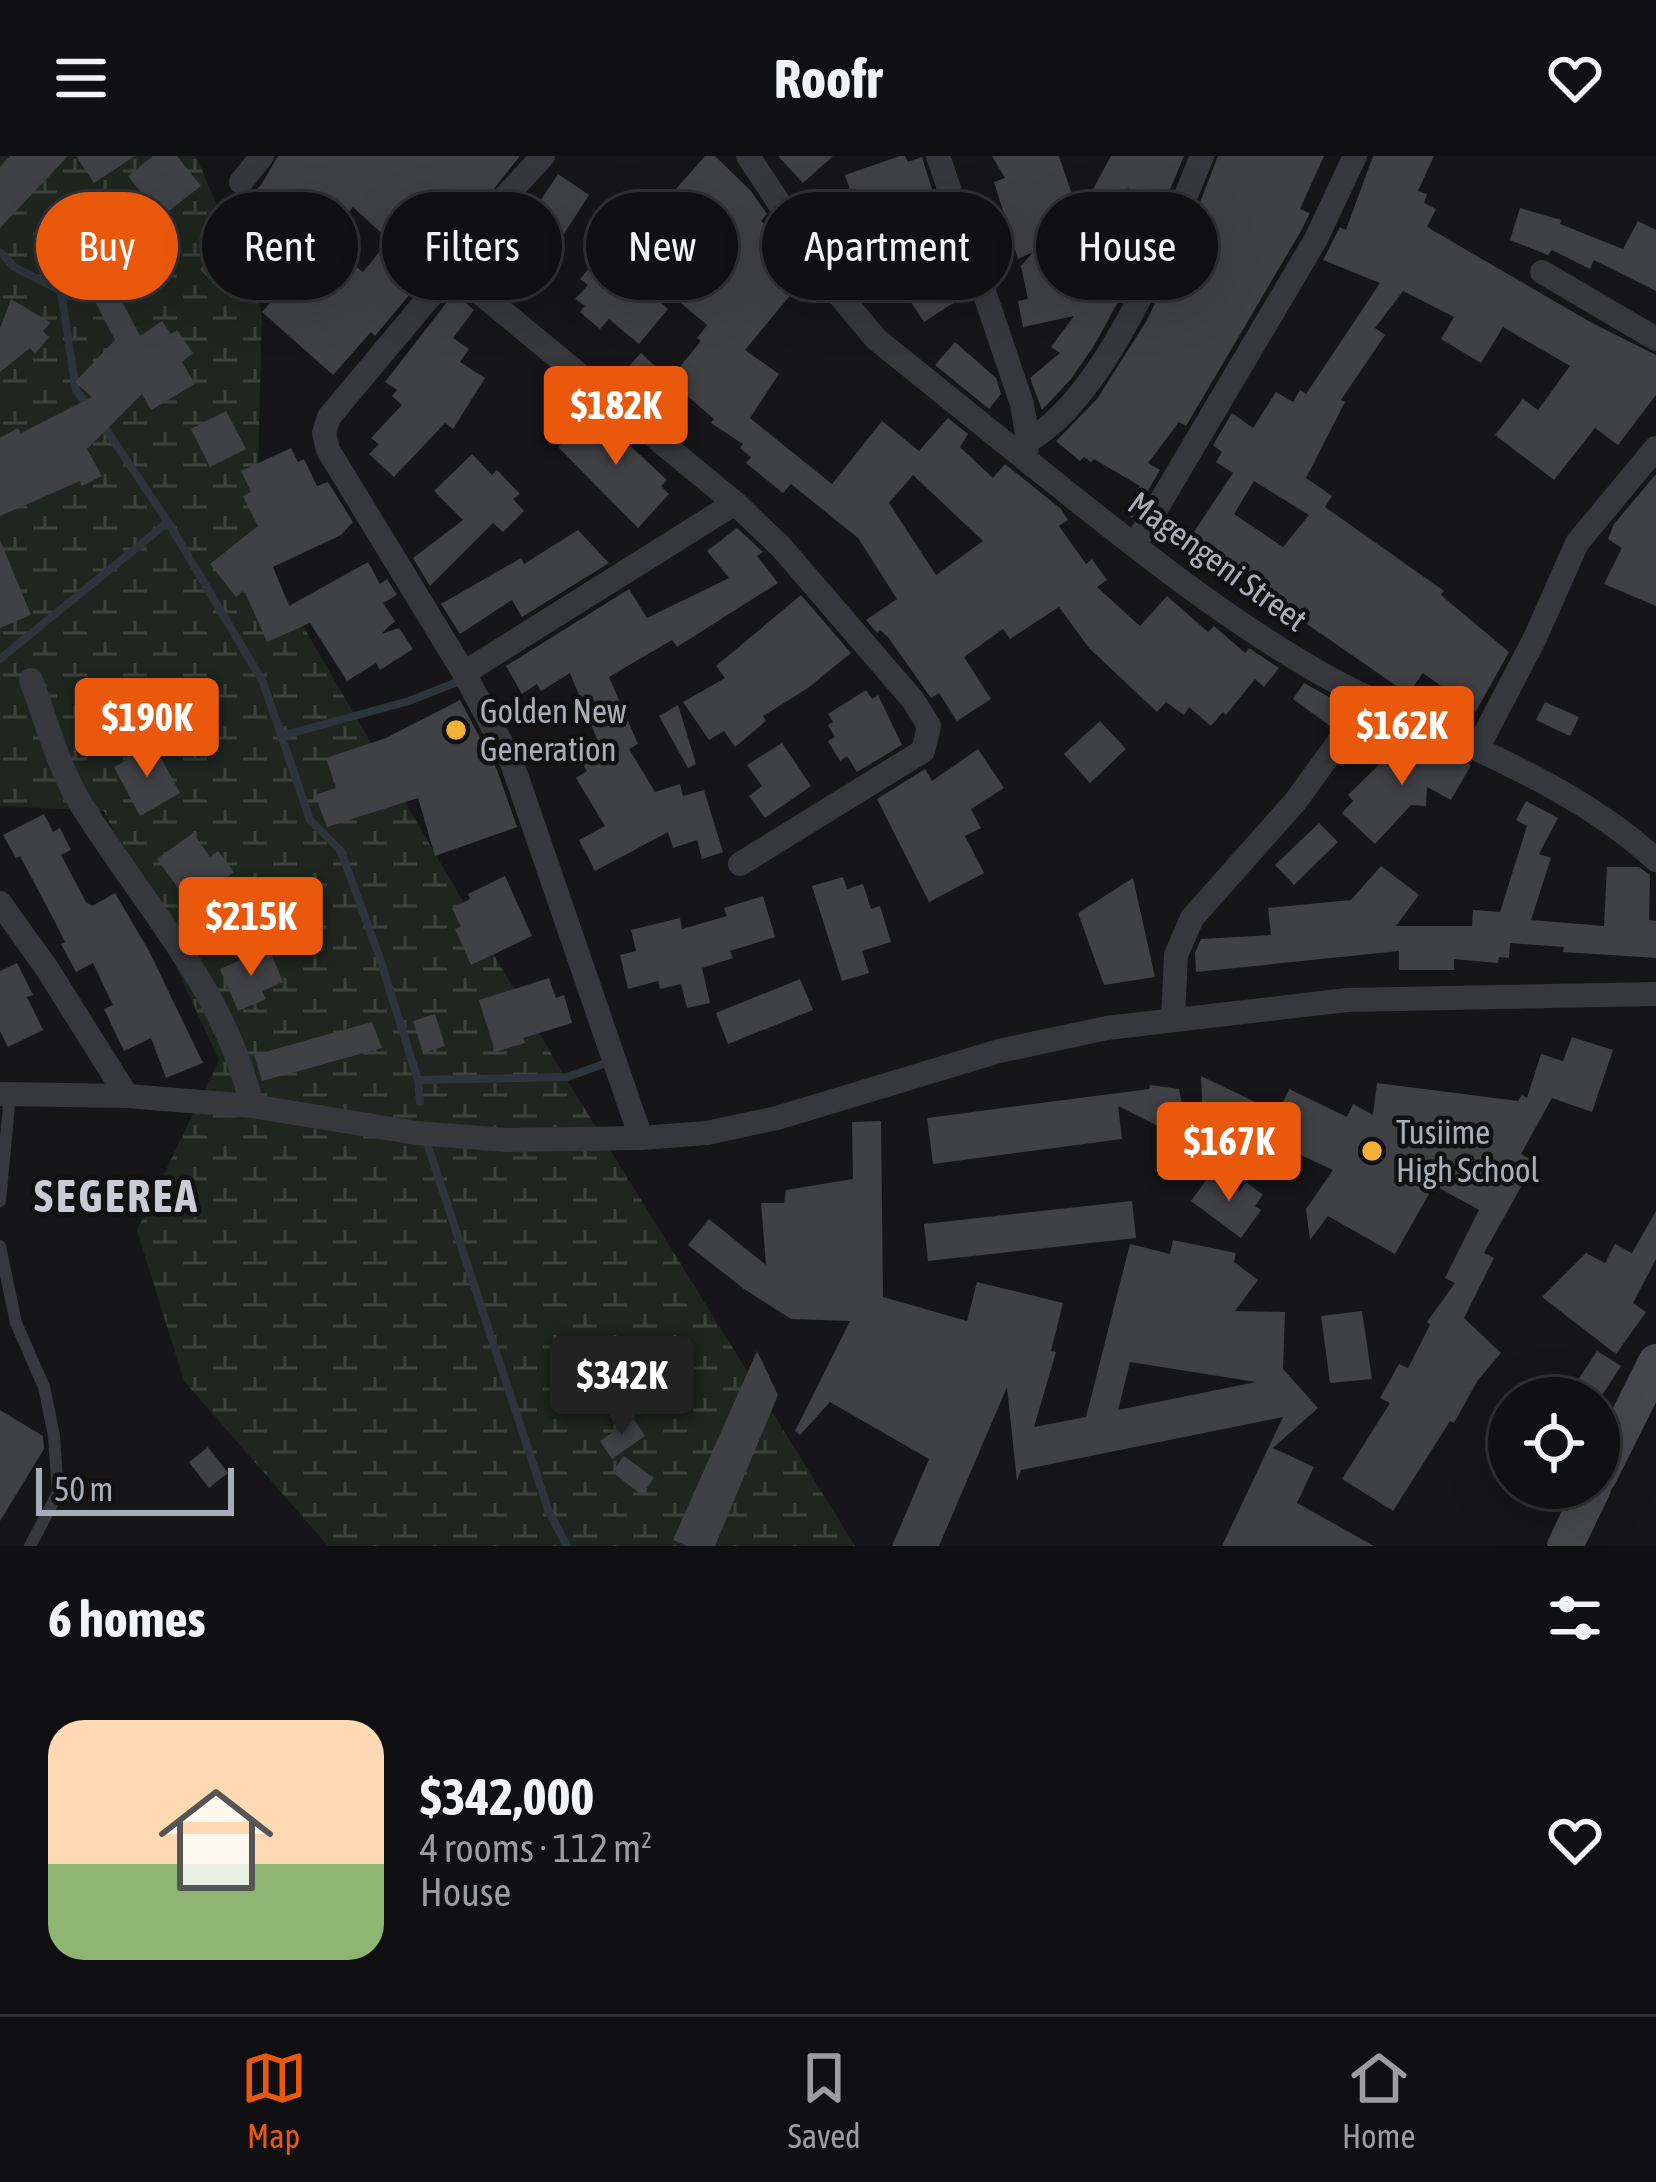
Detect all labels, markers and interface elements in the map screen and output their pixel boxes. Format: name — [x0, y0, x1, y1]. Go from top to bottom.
icon: menu — [48, 45, 114, 111]
icon: heart — [1542, 45, 1608, 111]
text: Roofr — [774, 48, 882, 109]
chip: Buy — [36, 192, 178, 300]
chip: Rent — [202, 192, 358, 300]
chip: Filters — [382, 192, 562, 300]
chip: New — [586, 192, 738, 300]
chip: Apartment — [762, 192, 1012, 300]
chip: House — [1036, 192, 1218, 300]
pin: $182K — [532, 366, 700, 468]
text: $182K — [571, 383, 661, 427]
street label: Magengeni Street — [1121, 484, 1315, 638]
pin: $190K — [63, 678, 231, 780]
pin: $162K — [1318, 686, 1486, 788]
place label: Golden New Generation — [480, 692, 627, 768]
text: $190K — [102, 695, 192, 739]
text: $162K — [1357, 703, 1447, 747]
marker: Golden New Generation — [443, 717, 469, 743]
pin: $215K — [167, 877, 335, 979]
text: $215K — [206, 894, 296, 938]
pin: $167K — [1145, 1102, 1313, 1204]
place label: Tusiime High School — [1396, 1113, 1540, 1189]
text: $167K — [1184, 1119, 1274, 1163]
marker: Tusiime High School — [1359, 1138, 1385, 1164]
district label: SEGEREA — [34, 1170, 200, 1222]
pin: $342K — [538, 1336, 706, 1438]
text: $342K — [577, 1353, 667, 1397]
map controls — [1488, 1377, 1620, 1509]
button: locate — [1488, 1377, 1620, 1509]
scale bar — [36, 1462, 234, 1515]
text: 50 m — [54, 1470, 113, 1508]
icon: filters — [1542, 1585, 1608, 1651]
text: 6 homes — [48, 1589, 206, 1648]
text: $342,000 — [420, 1767, 594, 1826]
icon: home — [144, 1768, 288, 1912]
icon: heart — [1542, 1807, 1608, 1873]
text: 4 rooms · 112 m² — [420, 1826, 652, 1870]
text: House — [420, 1870, 511, 1914]
tab: Map — [241, 2045, 307, 2155]
tab: Saved — [788, 2045, 861, 2155]
tab: Home — [1342, 2045, 1415, 2155]

